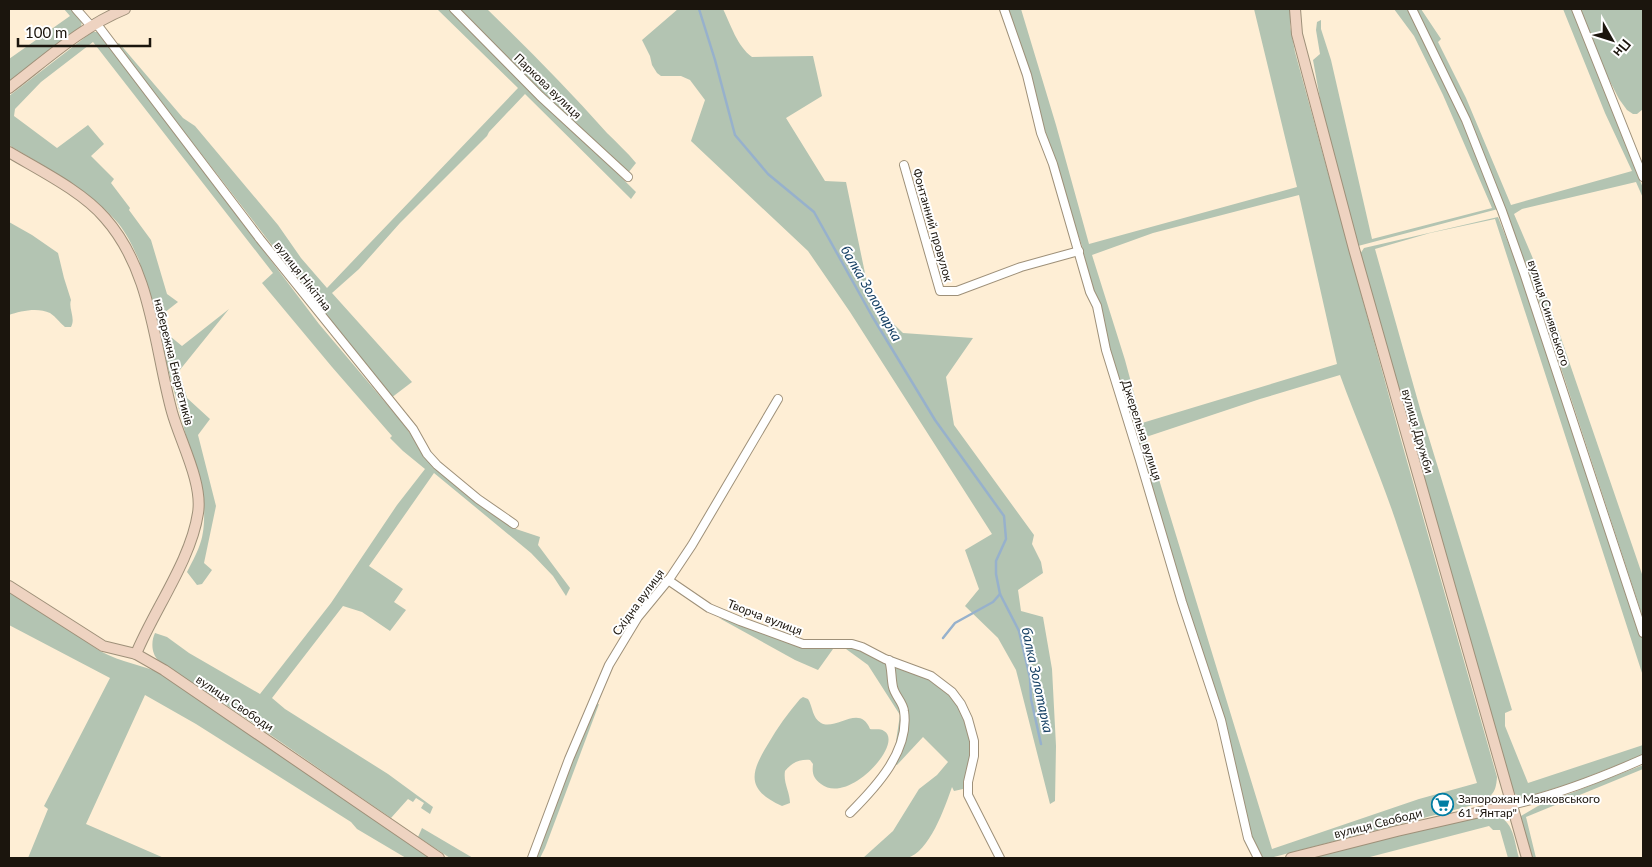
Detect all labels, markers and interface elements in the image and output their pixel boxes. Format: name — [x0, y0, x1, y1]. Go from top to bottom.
scale bar — [18, 15, 150, 47]
north arrow — [1587, 15, 1637, 65]
text: 100 m — [25, 23, 67, 41]
text: Пн — [1610, 36, 1635, 61]
street label: Паркова вулиця — [511, 50, 585, 122]
street label: Фонтанний провулок — [910, 167, 957, 284]
street label: вулиця Нікітіна — [271, 238, 335, 314]
water label: балка Золотарка — [838, 242, 906, 344]
street label: вулиця Синявського — [1525, 258, 1573, 368]
street label: набережна Енергетиків — [151, 297, 197, 427]
street label: Джерельна вулиця — [1119, 378, 1165, 482]
street label: вулиця Дружби — [1399, 387, 1437, 475]
street label: Східна вулиця — [609, 566, 667, 638]
street label: Творча вулиця — [725, 596, 805, 638]
water label: балка Золотарка — [1019, 626, 1057, 734]
street label: вулиця Свободи — [193, 672, 277, 735]
place label: Запорожан Маяковського 61 "Янтар" — [1458, 791, 1600, 820]
supermarket icon: Запорожан Маяковського 61 "Янтар" — [1430, 793, 1454, 817]
street label: вулиця Свободи — [1332, 805, 1424, 841]

